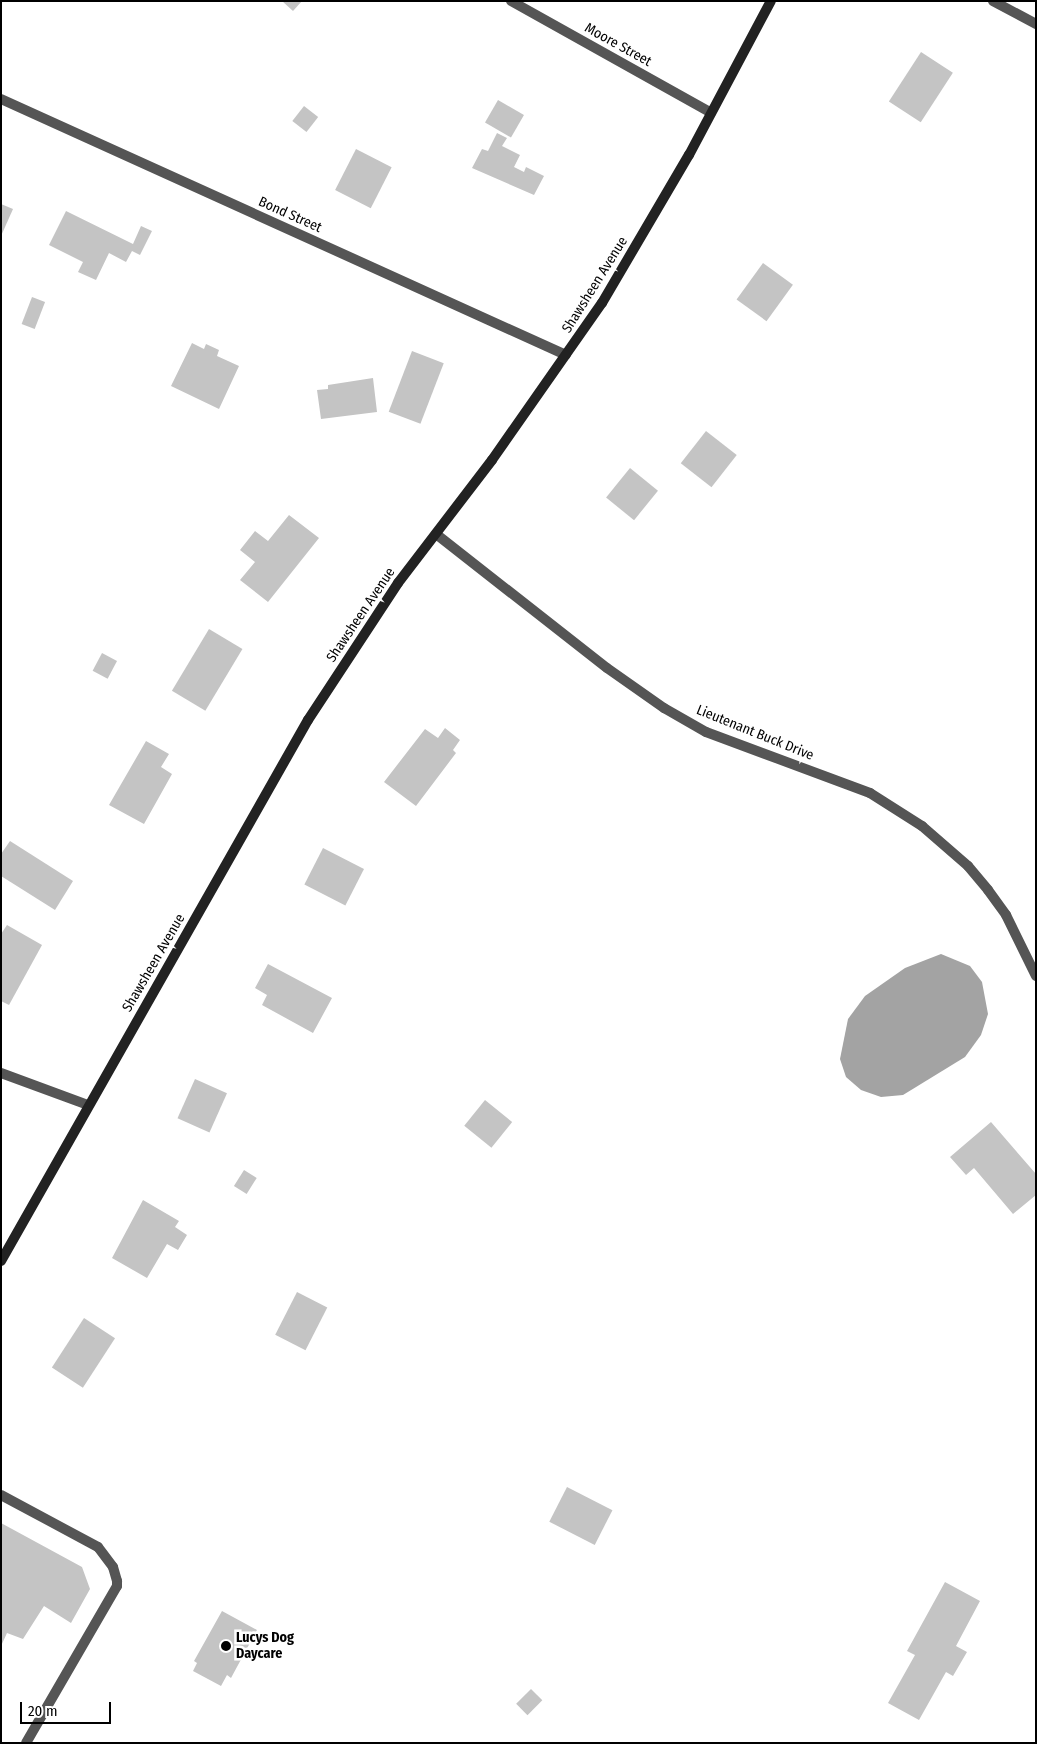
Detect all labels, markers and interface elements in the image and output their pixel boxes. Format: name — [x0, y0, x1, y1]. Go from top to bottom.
street label: Moore Street — [582, 20, 654, 70]
street label: Bond Street — [256, 194, 324, 236]
street label: Shawsheen Avenue — [559, 234, 631, 336]
street label: Shawsheen Avenue — [323, 565, 399, 665]
street label: Lieutenant Buck Drive — [694, 702, 816, 764]
street label: Shawsheen Avenue — [119, 911, 189, 1015]
place label: Lucys Dog Daycare — [236, 1630, 294, 1662]
marker: Lucys Dog Daycare — [220, 1640, 232, 1652]
scale bar — [22, 1692, 114, 1724]
text: 20 m — [28, 1702, 58, 1720]

